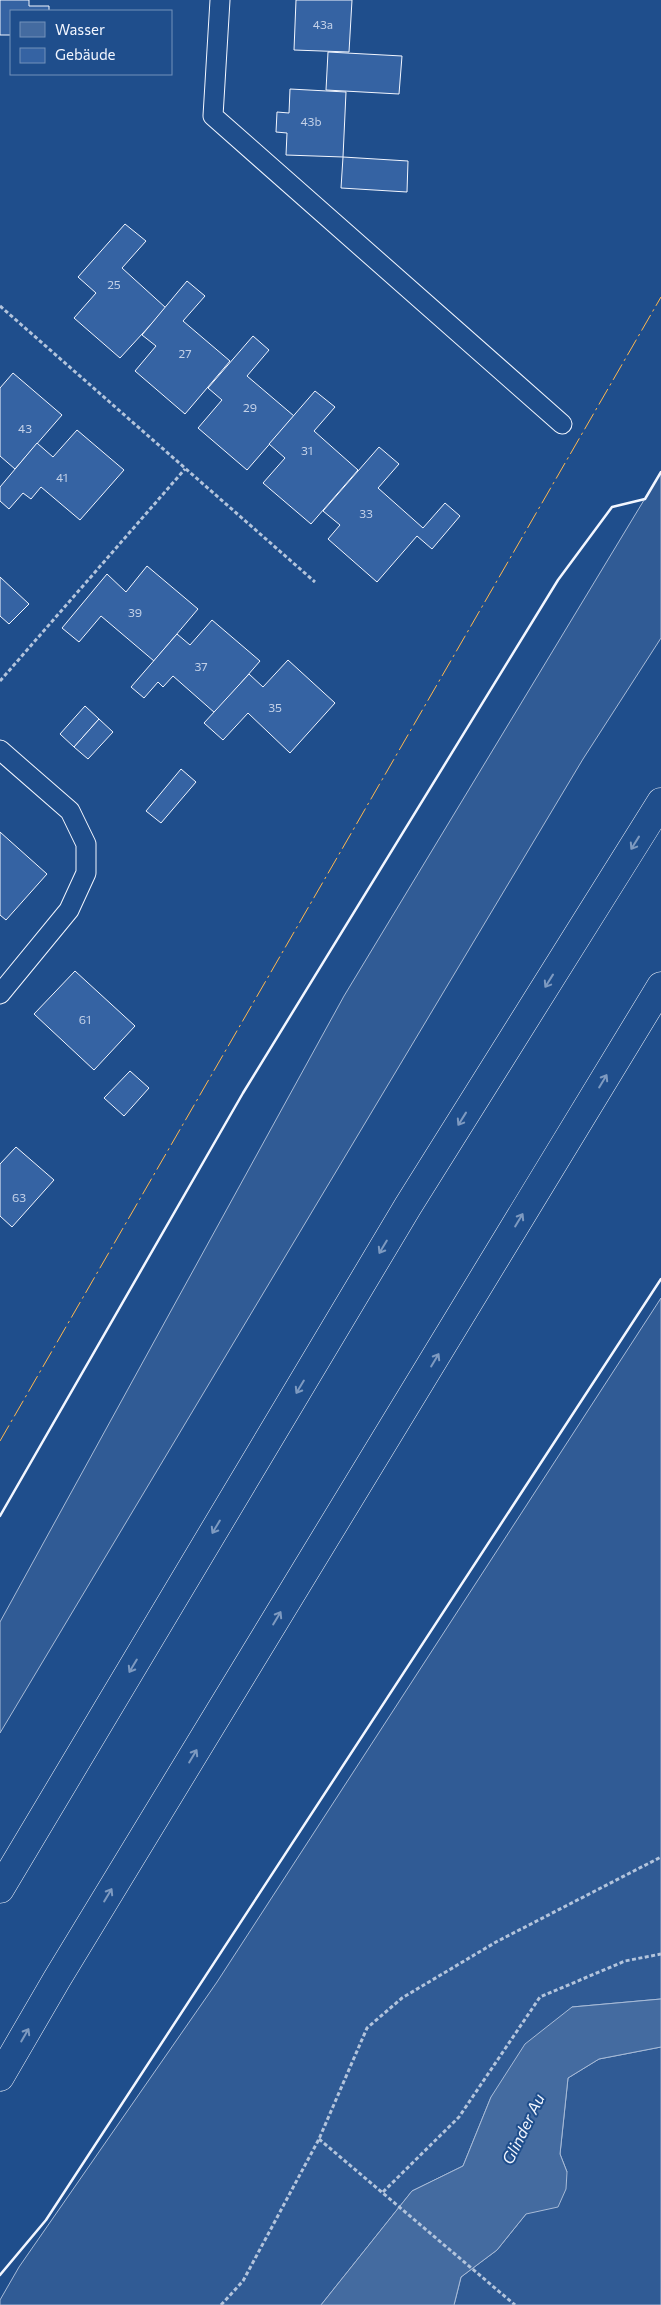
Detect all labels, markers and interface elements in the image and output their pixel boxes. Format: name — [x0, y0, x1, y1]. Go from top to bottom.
legend — [10, 10, 172, 75]
house number: 43a — [313, 17, 333, 31]
text: Wasser — [55, 20, 105, 38]
text: Gebäude — [55, 45, 116, 63]
house number: 43b — [300, 114, 322, 128]
house number: 25 — [107, 277, 121, 291]
house number: 27 — [179, 346, 191, 360]
house number: 29 — [243, 400, 257, 414]
house number: 43 — [18, 421, 32, 435]
house number: 31 — [301, 443, 313, 457]
house number: 41 — [56, 470, 68, 484]
house number: 33 — [359, 506, 373, 520]
house number: 39 — [128, 605, 142, 619]
house number: 37 — [194, 659, 208, 673]
house number: 35 — [268, 700, 282, 714]
one-way arrow — [630, 836, 640, 850]
one-way arrow — [543, 974, 553, 988]
house number: 61 — [79, 1012, 91, 1026]
one-way arrow — [598, 1075, 608, 1089]
one-way arrow — [457, 1111, 467, 1125]
house number: 63 — [12, 1190, 26, 1204]
one-way arrow — [514, 1214, 524, 1228]
one-way arrow — [377, 1240, 387, 1254]
one-way arrow — [430, 1353, 440, 1367]
one-way arrow — [294, 1379, 304, 1394]
one-way arrow — [211, 1519, 221, 1533]
one-way arrow — [273, 1611, 283, 1625]
one-way arrow — [128, 1659, 138, 1673]
one-way arrow — [188, 1750, 198, 1764]
one-way arrow — [104, 1889, 114, 1903]
one-way arrow — [20, 2028, 30, 2042]
water label: Glinder Au — [497, 2090, 548, 2167]

